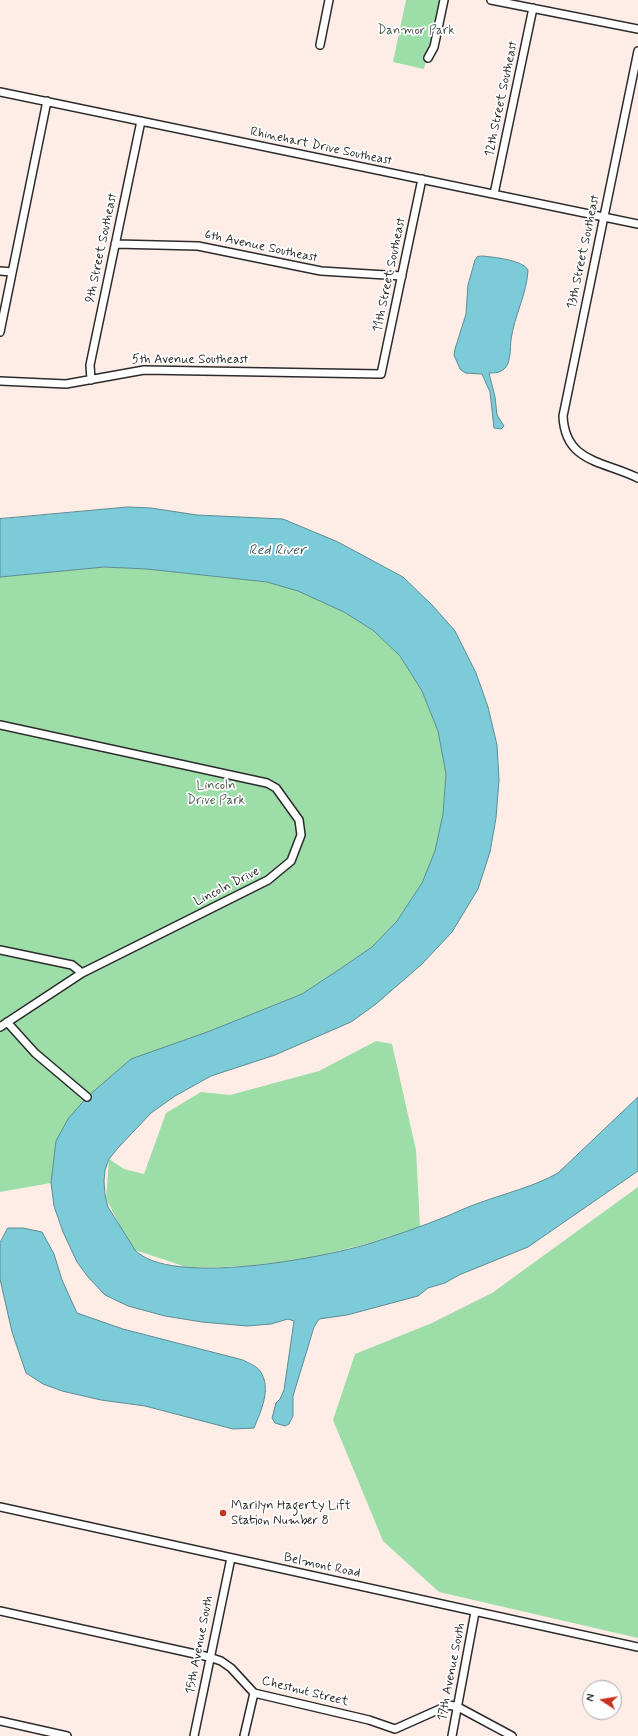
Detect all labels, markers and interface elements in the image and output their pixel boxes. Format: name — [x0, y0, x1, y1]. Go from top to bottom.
park label: Danmor Park — [377, 23, 455, 39]
street label: 12th Street Southeast — [482, 40, 522, 158]
street label: Rhinehart Drive Southeast — [249, 124, 393, 170]
street label: 9th Street Southeast — [83, 192, 121, 304]
street label: 13th Street Southeast — [564, 193, 604, 311]
street label: 11th Street Southeast — [370, 216, 410, 334]
street label: 6th Avenue Southeast — [203, 227, 319, 267]
street label: 5th Avenue Southeast — [132, 352, 248, 368]
water label: Red River — [249, 543, 305, 559]
park label: Lincoln Drive Park — [187, 778, 245, 809]
street label: Lincoln Drive — [192, 864, 262, 910]
place label: Marilyn Hagerty Lift Station Number 8 — [231, 1498, 351, 1529]
marker: Marilyn Hagerty Lift Station Number 8 — [218, 1508, 228, 1518]
street label: Belmont Road — [282, 1550, 362, 1582]
street label: 15th Avenue South — [183, 1595, 217, 1695]
street label: 17th Avenue South — [435, 1622, 469, 1722]
street label: Chestnut Street — [260, 1674, 350, 1710]
north arrow — [582, 1680, 622, 1720]
text: N — [584, 1693, 599, 1703]

